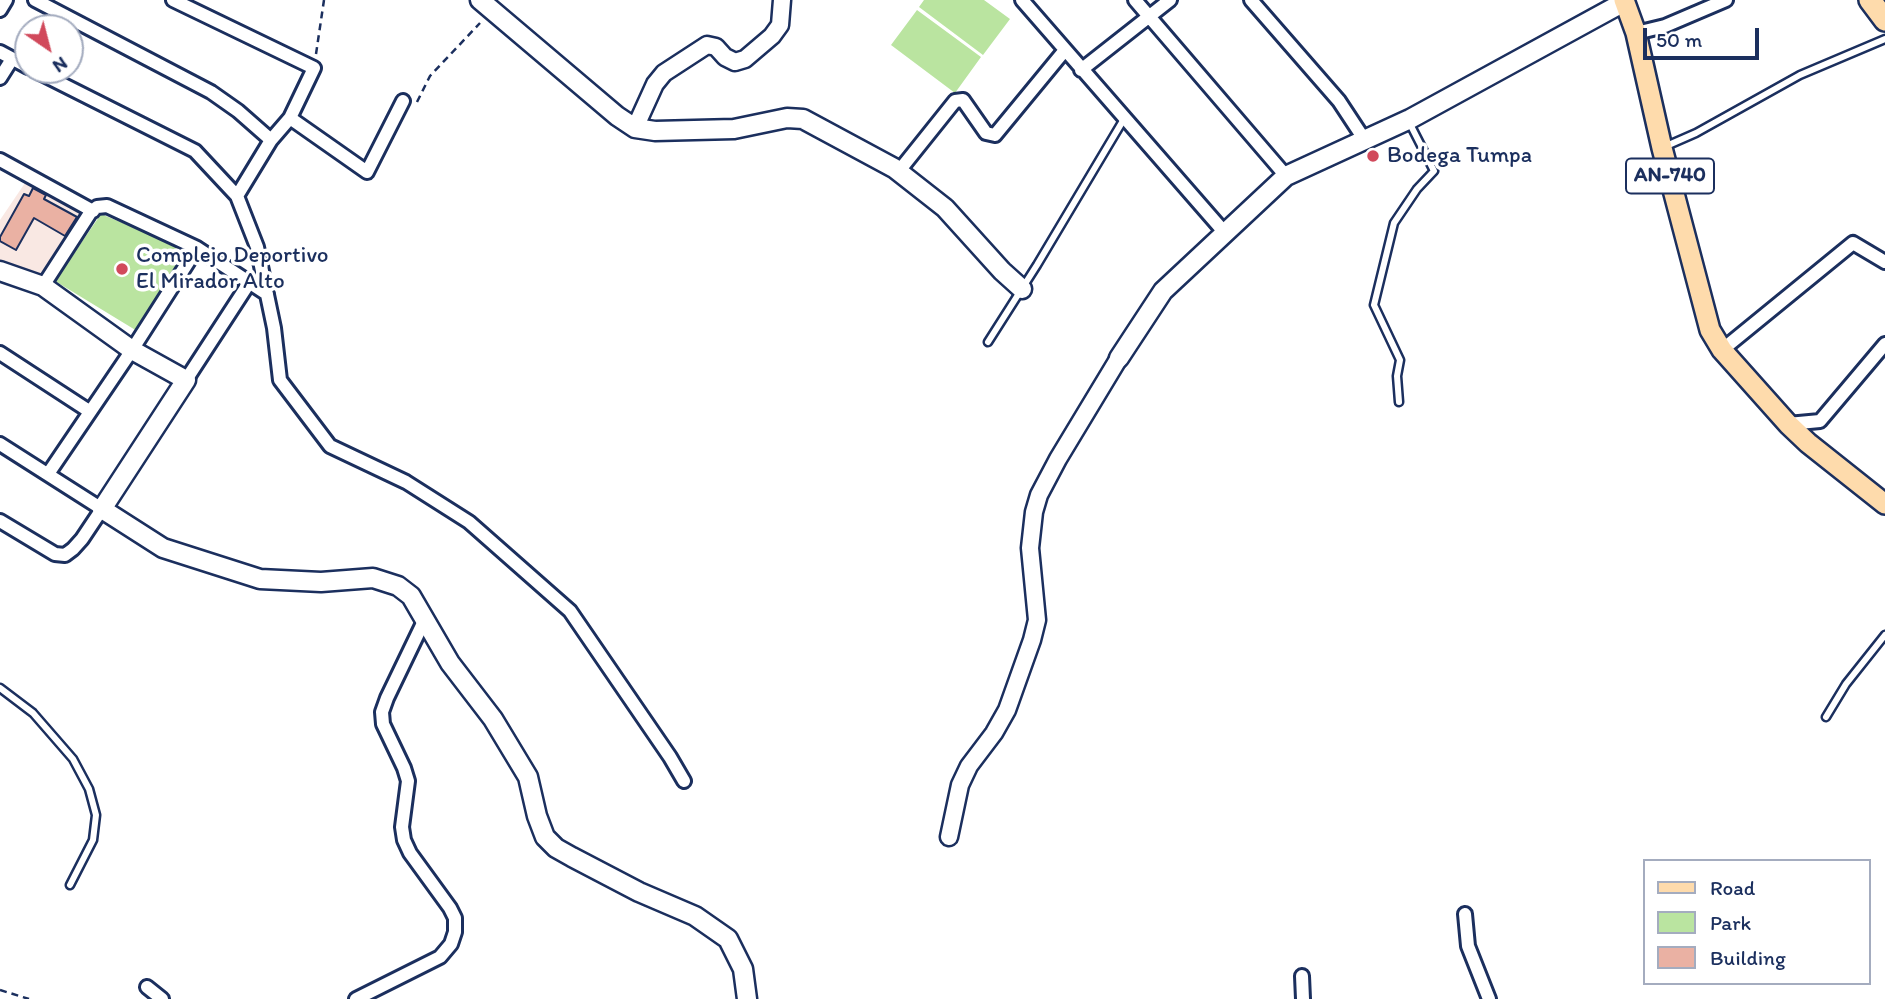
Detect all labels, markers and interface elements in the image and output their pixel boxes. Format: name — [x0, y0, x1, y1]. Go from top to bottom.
north arrow — [14, 14, 84, 84]
scale bar — [1647, 14, 1762, 58]
text: 50 m — [1656, 27, 1702, 52]
text: N — [48, 52, 72, 78]
place label: Bodega Tumpa — [1387, 142, 1532, 170]
marker: Bodega Tumpa — [1365, 148, 1381, 164]
road number: AN-740 — [1626, 158, 1714, 194]
place label: Complejo Deportivo El Mirador Alto — [136, 242, 329, 296]
marker: Complejo Deportivo El Mirador Alto — [114, 261, 130, 277]
legend — [1644, 859, 1871, 985]
text: Road — [1710, 875, 1755, 900]
text: Park — [1710, 910, 1751, 935]
text: Building — [1710, 945, 1786, 970]

